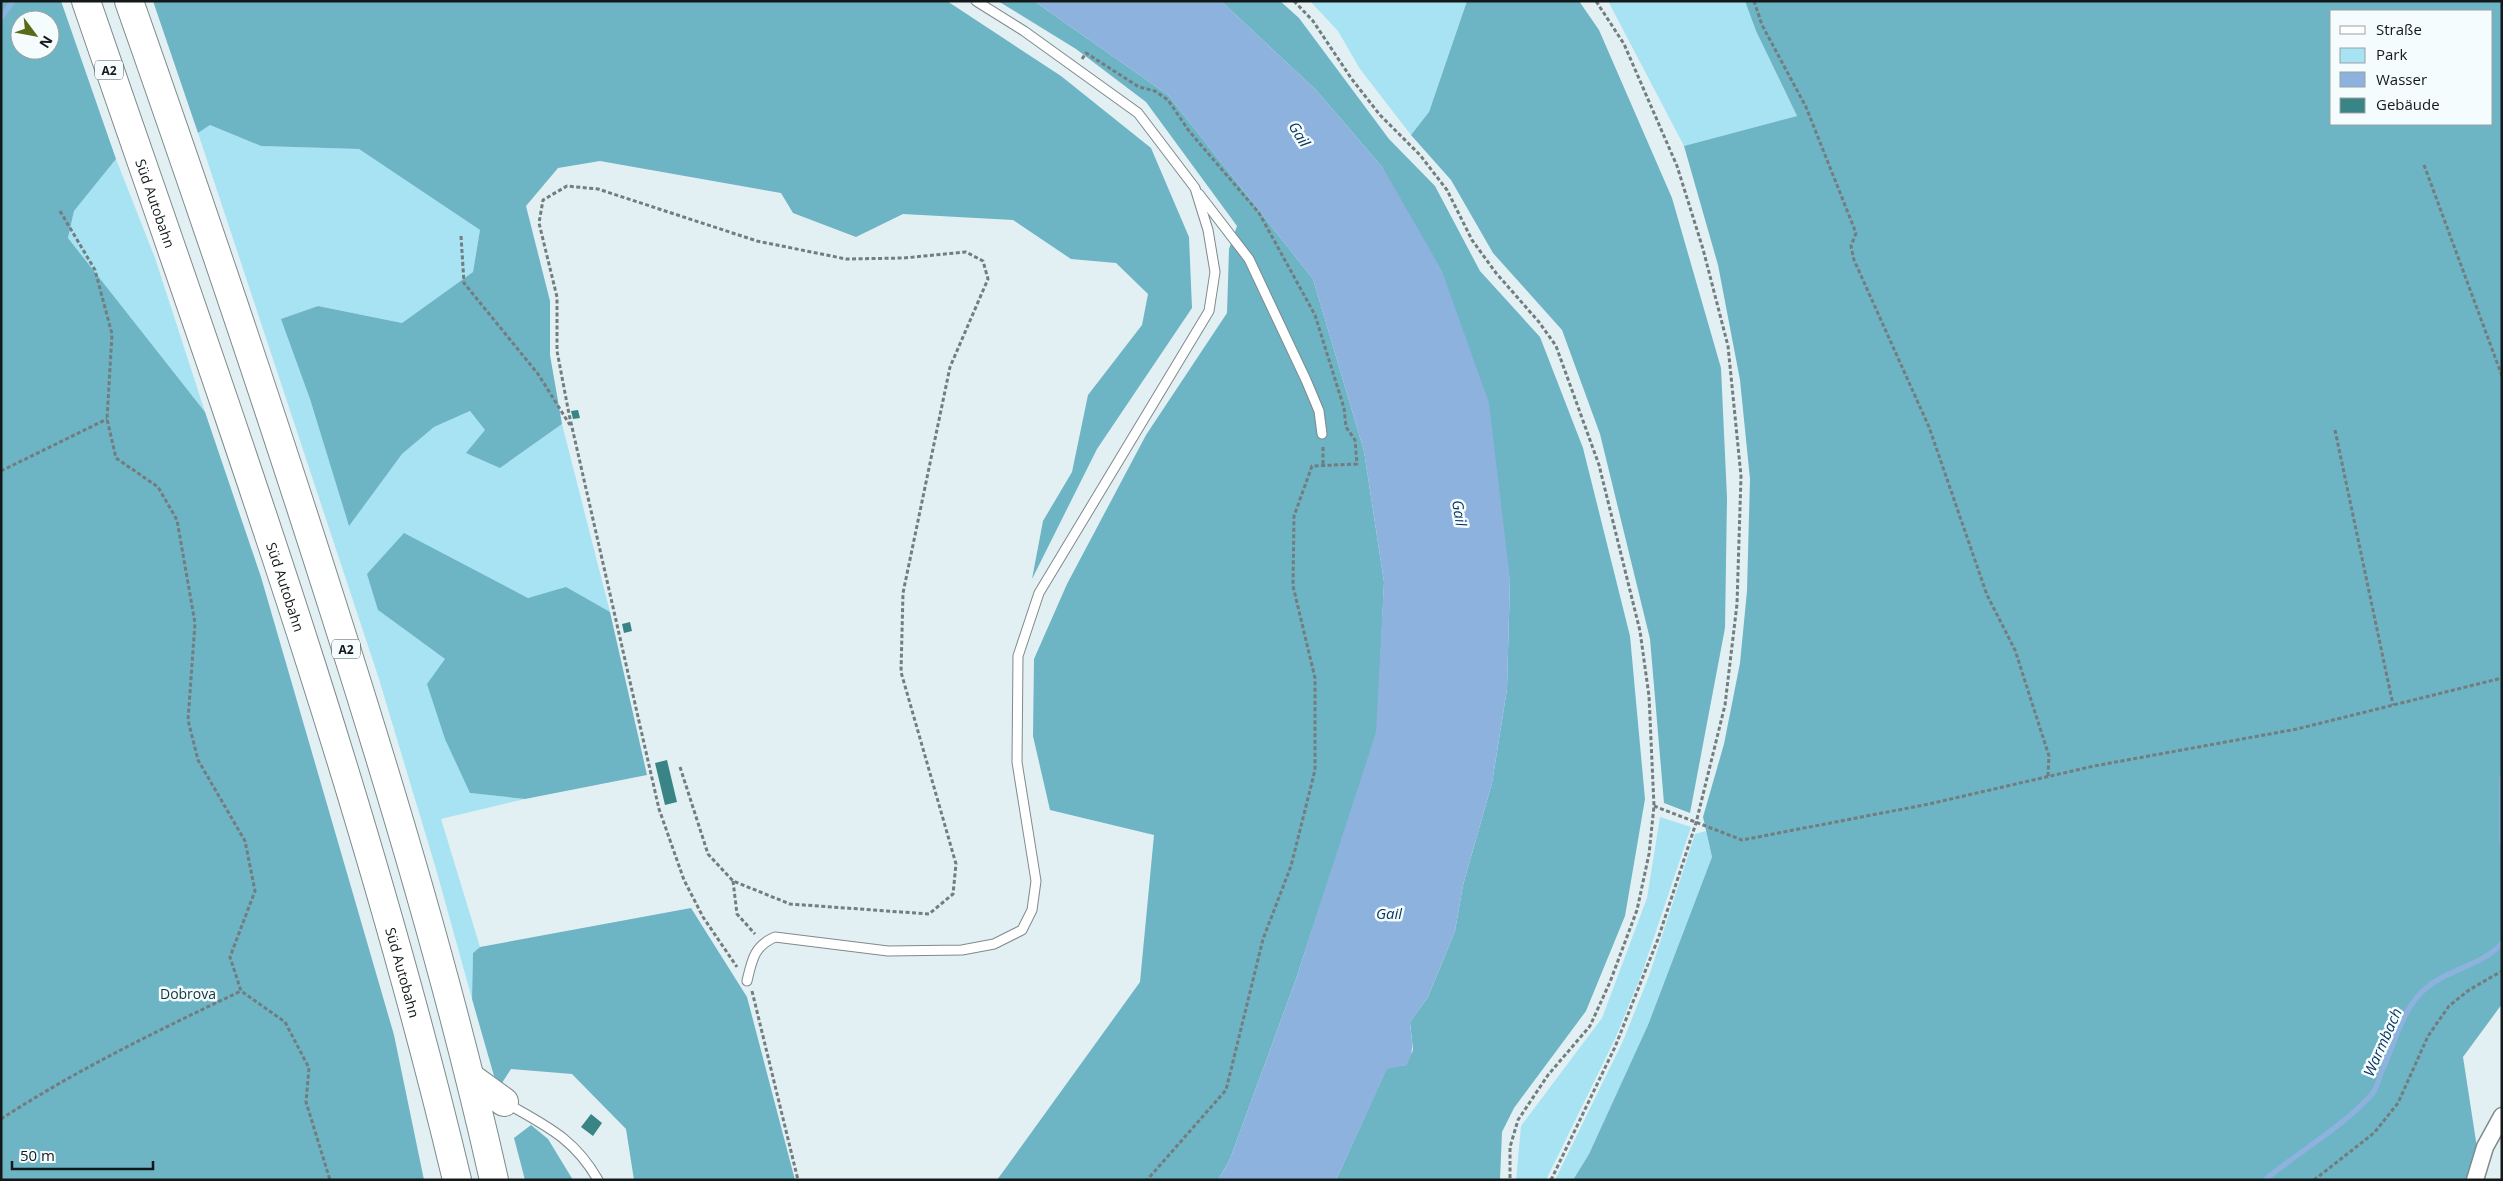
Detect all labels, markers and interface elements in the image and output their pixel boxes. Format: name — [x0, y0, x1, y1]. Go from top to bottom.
north arrow — [10, 10, 60, 60]
legend — [2330, 10, 2493, 125]
text: Straße — [2376, 19, 2422, 39]
text: N — [35, 32, 58, 52]
text: Park — [2376, 44, 2407, 64]
road number: A2 — [95, 60, 123, 80]
text: Wasser — [2376, 69, 2427, 89]
text: Gebäude — [2376, 94, 2440, 114]
water label: Gail — [1285, 118, 1316, 151]
street label: Süd Autobahn — [132, 156, 180, 250]
water label: Gail — [1448, 498, 1472, 529]
street label: Süd Autobahn — [262, 540, 309, 634]
road number: A2 — [332, 640, 360, 659]
water label: Gail — [1376, 903, 1403, 923]
street label: Süd Autobahn — [382, 925, 425, 1020]
park label: Dobrova — [160, 984, 216, 1003]
water label: Warmbach — [2358, 1005, 2406, 1079]
scale bar — [12, 1138, 154, 1170]
text: 50 m — [20, 1145, 55, 1165]

